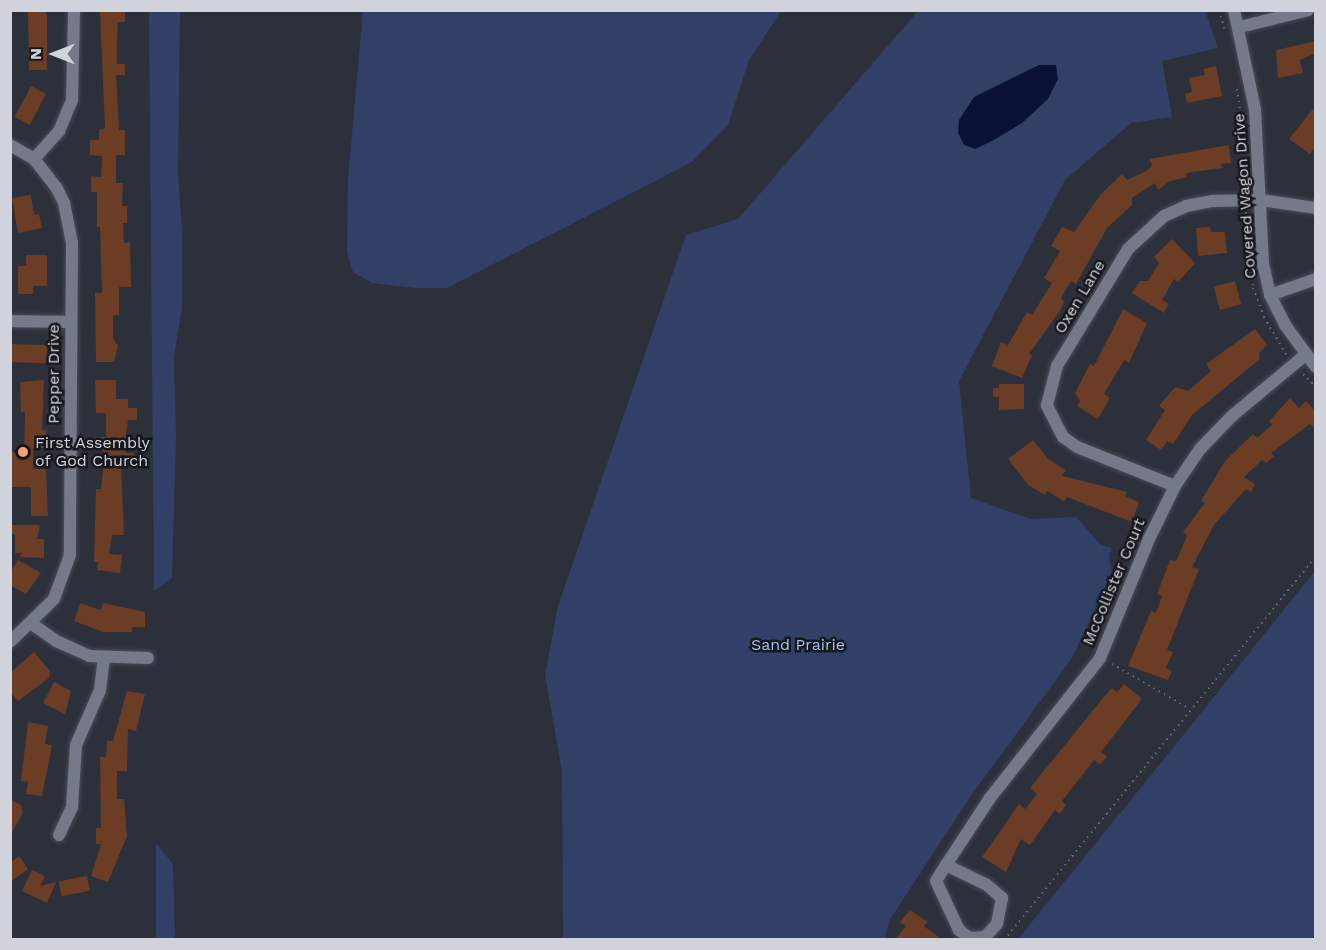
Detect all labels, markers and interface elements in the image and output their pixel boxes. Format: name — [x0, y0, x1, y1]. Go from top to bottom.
north arrow — [24, 24, 84, 84]
text: N — [26, 48, 45, 60]
street label: Covered Wagon Drive — [1230, 112, 1260, 280]
street label: Oxen Lane — [1051, 257, 1109, 337]
street label: Pepper Drive — [44, 324, 64, 424]
place label: First Assembly of God Church — [35, 433, 150, 471]
marker: First Assembly of God Church — [16, 445, 30, 459]
street label: McCollister Court — [1078, 515, 1150, 649]
park label: Sand Prairie — [751, 635, 845, 655]

